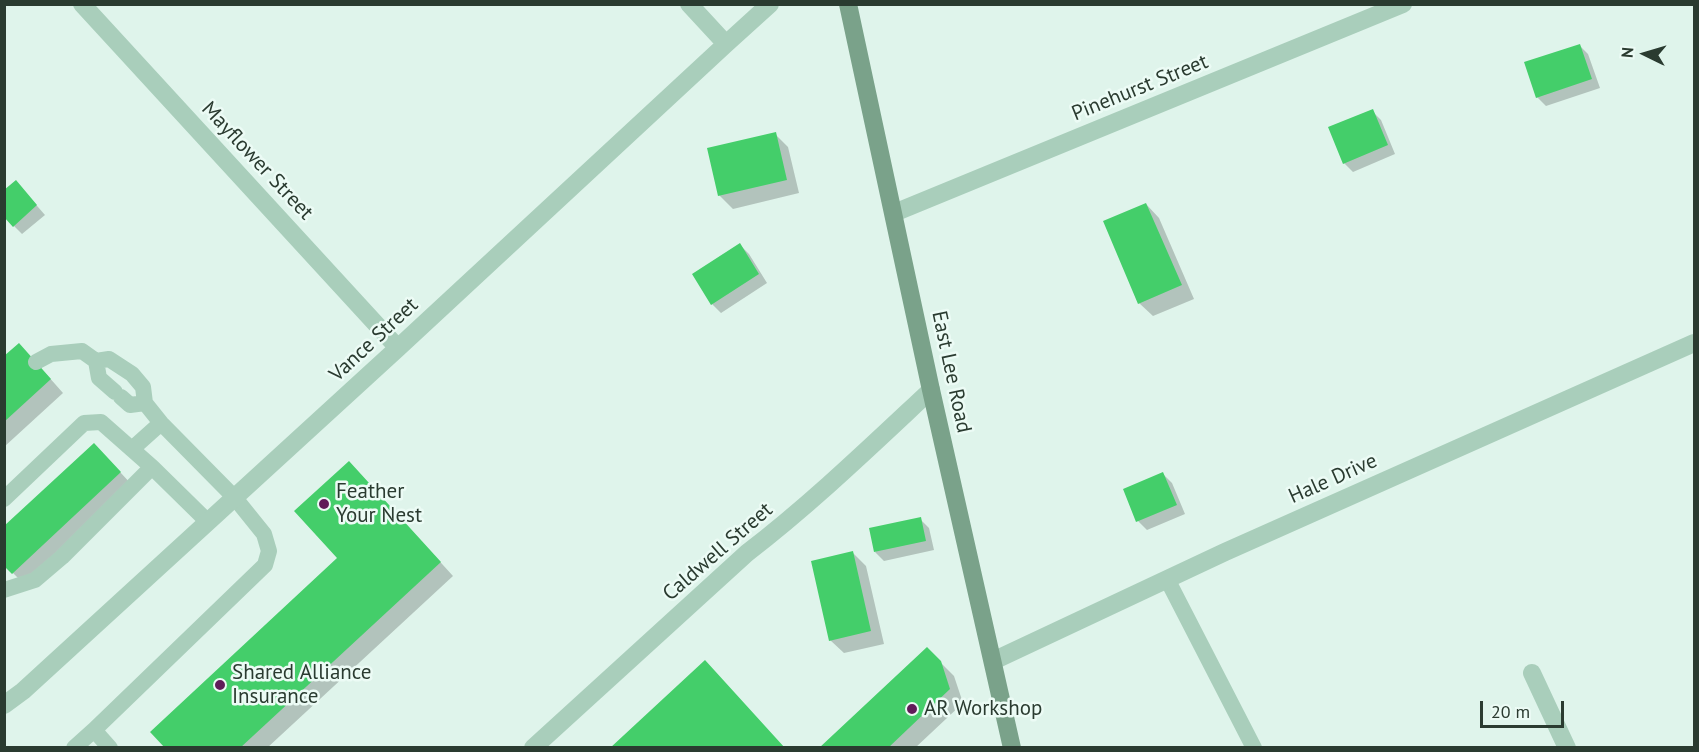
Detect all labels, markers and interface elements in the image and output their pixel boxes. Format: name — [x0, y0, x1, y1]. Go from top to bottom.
north arrow — [1615, 24, 1675, 84]
text: N — [1617, 46, 1637, 59]
street label: Pinehurst Street — [1068, 49, 1212, 127]
street label: Mayflower Street — [196, 97, 318, 225]
street label: Vance Street — [325, 293, 423, 387]
street label: East Lee Road — [926, 309, 976, 435]
street label: Hale Drive — [1285, 448, 1381, 510]
place label: Feather Your Nest — [336, 479, 422, 529]
marker: Feather Your Nest — [317, 497, 331, 511]
street label: Caldwell Street — [658, 498, 778, 606]
place label: Shared Alliance Insurance — [232, 660, 372, 710]
marker: Shared Alliance Insurance — [213, 678, 227, 692]
scale bar — [1483, 689, 1567, 727]
place label: AR Workshop — [924, 696, 1042, 722]
text: 20 m — [1491, 700, 1530, 723]
marker: AR Workshop — [905, 702, 919, 716]

